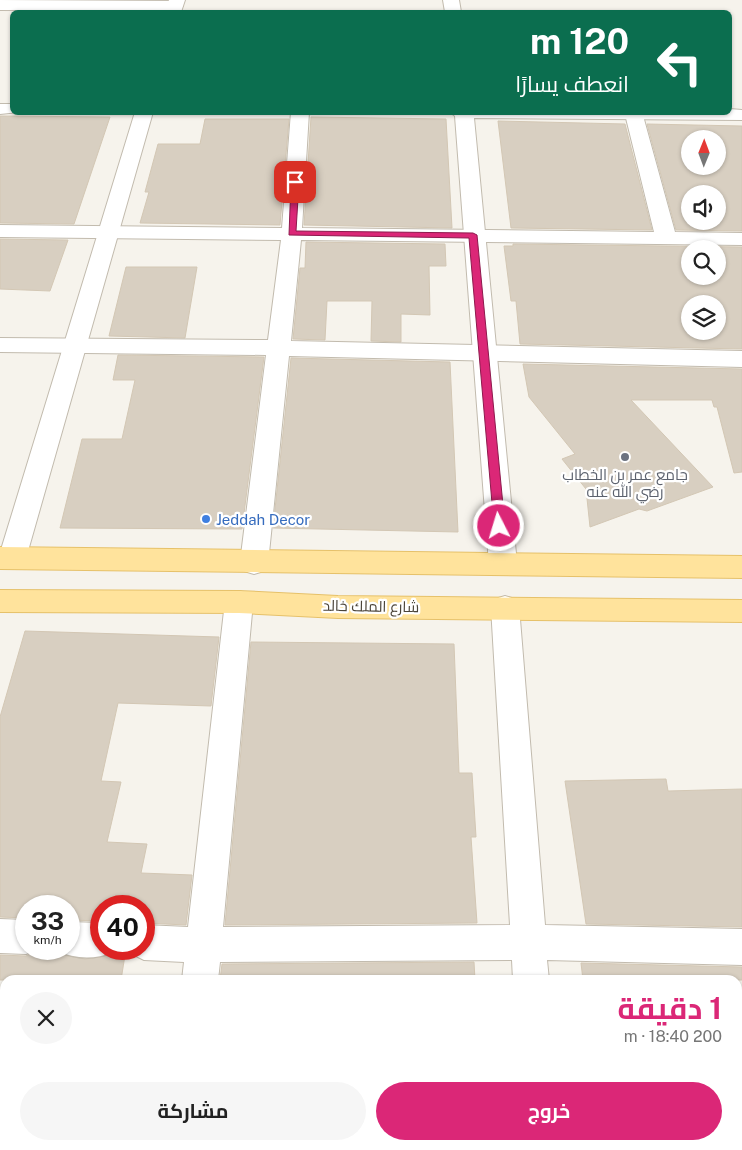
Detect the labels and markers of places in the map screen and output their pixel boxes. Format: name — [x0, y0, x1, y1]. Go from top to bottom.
pin — [274, 161, 316, 203]
marker: جامع عمر بن الخطاب رضي الله عنه — [619, 451, 631, 463]
place label: جامع عمر بن الخطاب رضي الله عنه — [562, 466, 688, 504]
place label: Jeddah Decor — [216, 511, 310, 528]
marker: Jeddah Decor — [200, 513, 212, 525]

